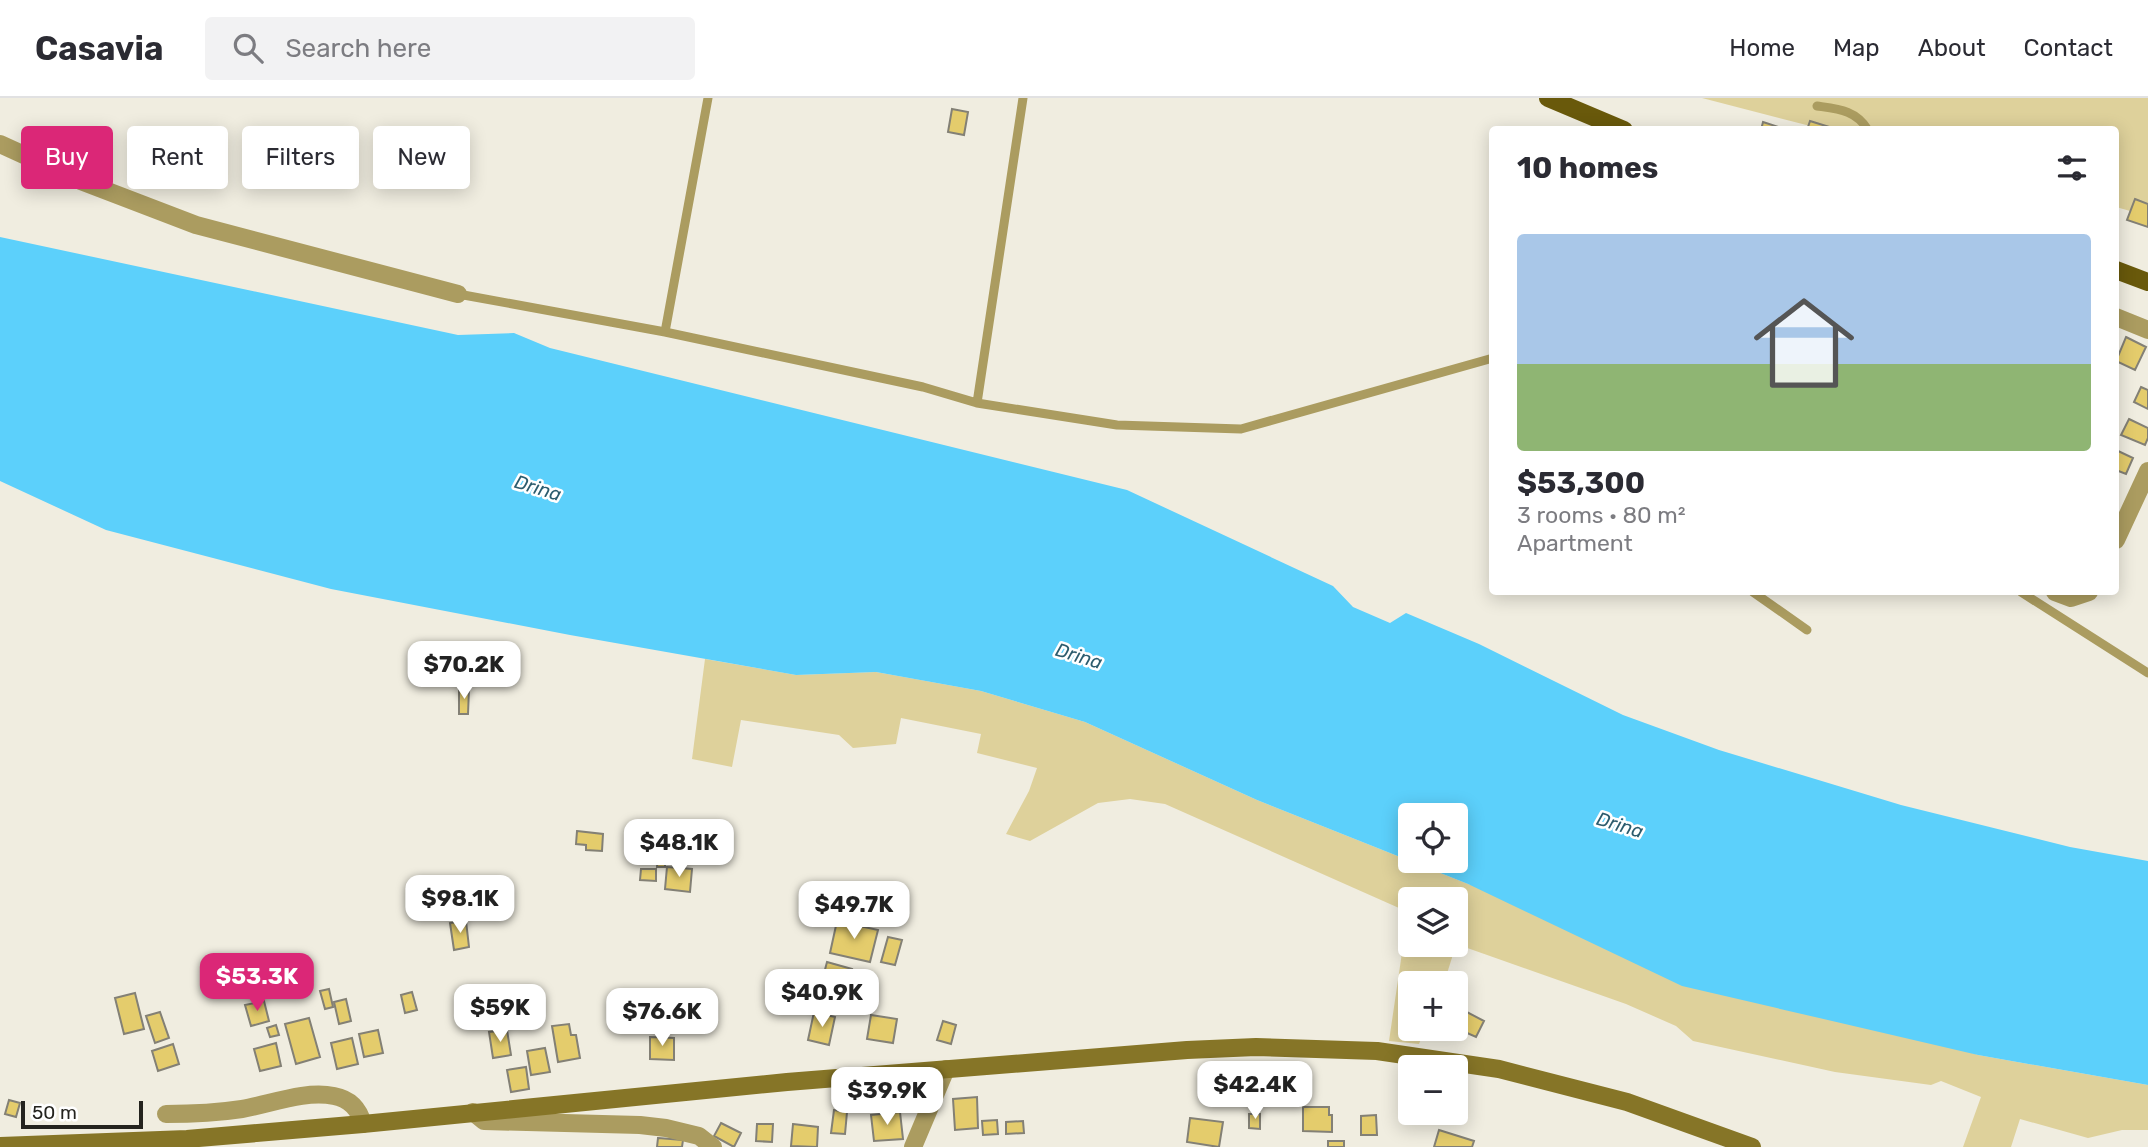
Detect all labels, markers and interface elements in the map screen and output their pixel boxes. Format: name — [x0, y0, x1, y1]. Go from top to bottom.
search box — [205, 17, 695, 80]
text: Casavia — [35, 29, 163, 68]
icon: search — [229, 29, 267, 67]
text: Search here — [285, 33, 431, 64]
text: Home — [1729, 34, 1795, 62]
text: Map — [1833, 34, 1880, 62]
text: About — [1918, 34, 1986, 62]
text: Contact — [2024, 34, 2113, 62]
chip: Buy — [21, 126, 113, 189]
chip: Rent — [127, 126, 228, 189]
chip: Filters — [242, 126, 359, 189]
chip: New — [373, 126, 470, 189]
icon: filters — [2053, 149, 2091, 187]
text: 10 homes — [1517, 150, 1658, 186]
icon: home — [1741, 280, 1867, 406]
text: $53,300 — [1517, 465, 1645, 501]
water label: Drina — [512, 470, 564, 506]
text: 3 rooms · 80 m² — [1517, 501, 1686, 529]
text: Apartment — [1517, 529, 1633, 557]
water label: Drina — [1053, 638, 1105, 674]
pin: $70.2K — [407, 642, 521, 701]
text: $70.2K — [424, 650, 504, 678]
map controls — [1398, 803, 1468, 1125]
button: locate — [1398, 803, 1468, 873]
water label: Drina — [1594, 807, 1646, 843]
pin: $48.1K — [622, 820, 736, 879]
text: $48.1K — [640, 828, 718, 856]
pin: $98.1K — [403, 876, 517, 935]
pin: $49.7K — [797, 882, 911, 941]
text: $98.1K — [421, 884, 499, 912]
button: layers — [1398, 887, 1468, 957]
text: $49.7K — [815, 890, 893, 918]
pin: $53.3K — [200, 954, 314, 1013]
text: $53.3K — [216, 962, 298, 990]
pin: $40.9K — [765, 970, 879, 1029]
button: + — [1398, 971, 1468, 1041]
text: $40.9K — [781, 978, 863, 1006]
pin: $59K — [459, 984, 541, 1044]
pin: $76.6K — [605, 988, 719, 1048]
text: $59K — [470, 993, 530, 1021]
text: $76.6K — [622, 997, 702, 1025]
button: − — [1398, 1055, 1468, 1125]
pin: $42.4K — [1198, 1062, 1312, 1121]
pin: $39.9K — [830, 1068, 944, 1127]
text: $42.4K — [1213, 1070, 1297, 1098]
text: $39.9K — [847, 1076, 927, 1104]
scale bar — [21, 1098, 144, 1130]
text: 50 m — [32, 1101, 77, 1124]

